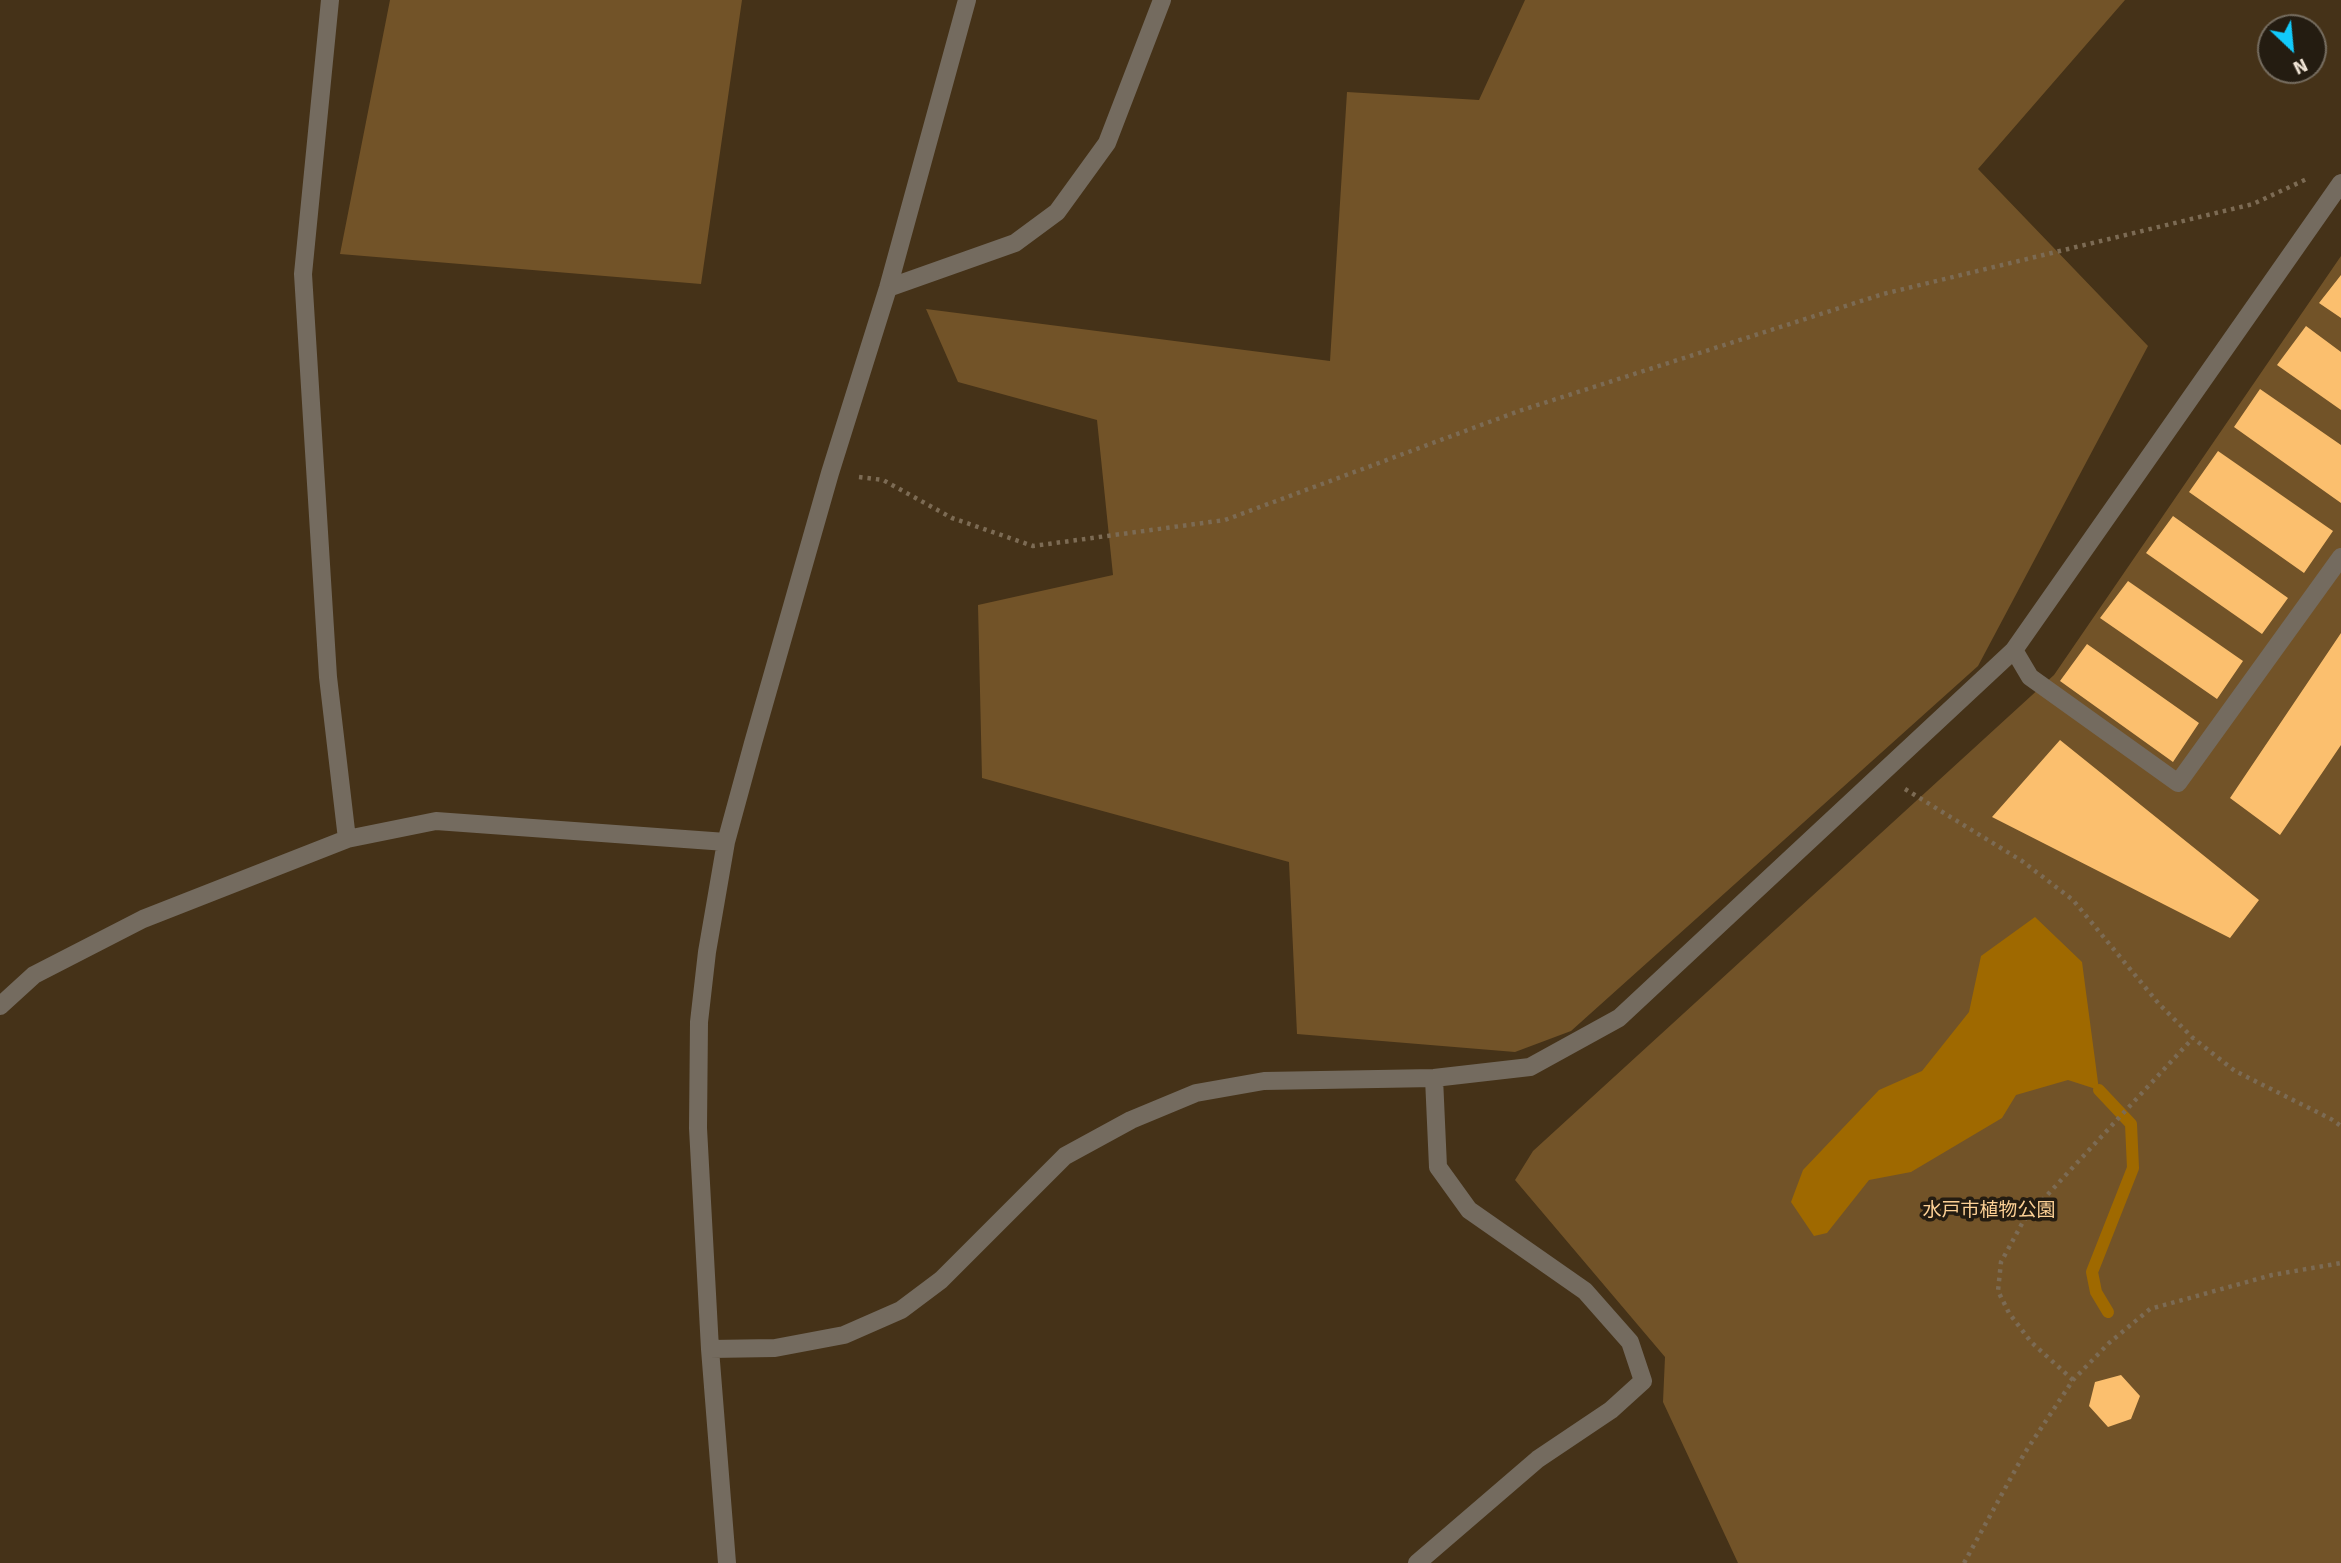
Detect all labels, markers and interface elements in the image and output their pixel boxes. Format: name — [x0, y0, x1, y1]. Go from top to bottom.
north arrow — [2257, 14, 2327, 84]
text: N — [2289, 52, 2312, 80]
park label: 水戸市植物公園 — [1923, 1200, 2055, 1222]

